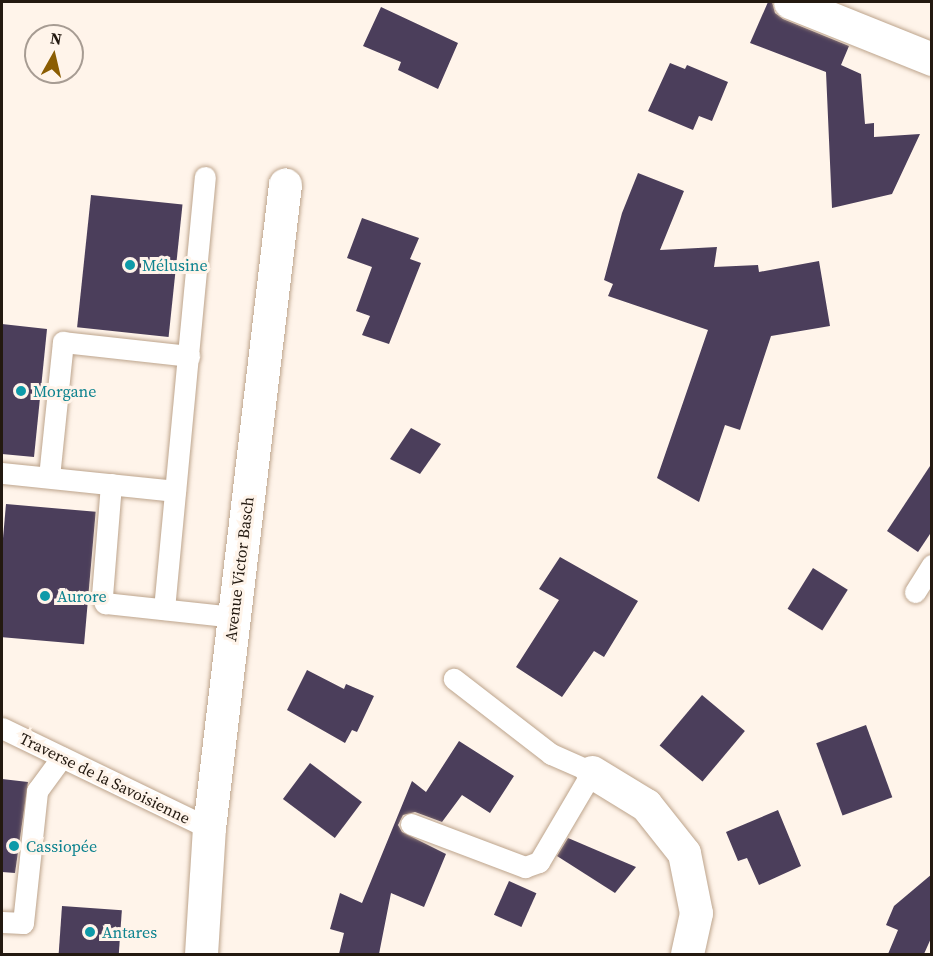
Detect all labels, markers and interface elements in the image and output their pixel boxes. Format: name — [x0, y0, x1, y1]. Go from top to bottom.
north arrow — [24, 24, 84, 84]
text: N — [49, 26, 64, 50]
place label: Mélusine — [142, 255, 208, 275]
marker: Mélusine — [123, 258, 137, 272]
place label: Morgane — [33, 381, 96, 401]
marker: Morgane — [14, 384, 28, 398]
street label: Avenue Victor Basch — [221, 495, 257, 643]
place label: Aurore — [57, 586, 107, 606]
marker: Aurore — [38, 589, 52, 603]
street label: Traverse de la Savoisienne — [17, 728, 193, 828]
place label: Cassiopée — [26, 836, 97, 856]
marker: Cassiopée — [7, 839, 21, 853]
place label: Antares — [102, 922, 157, 942]
marker: Antares — [83, 925, 97, 939]

